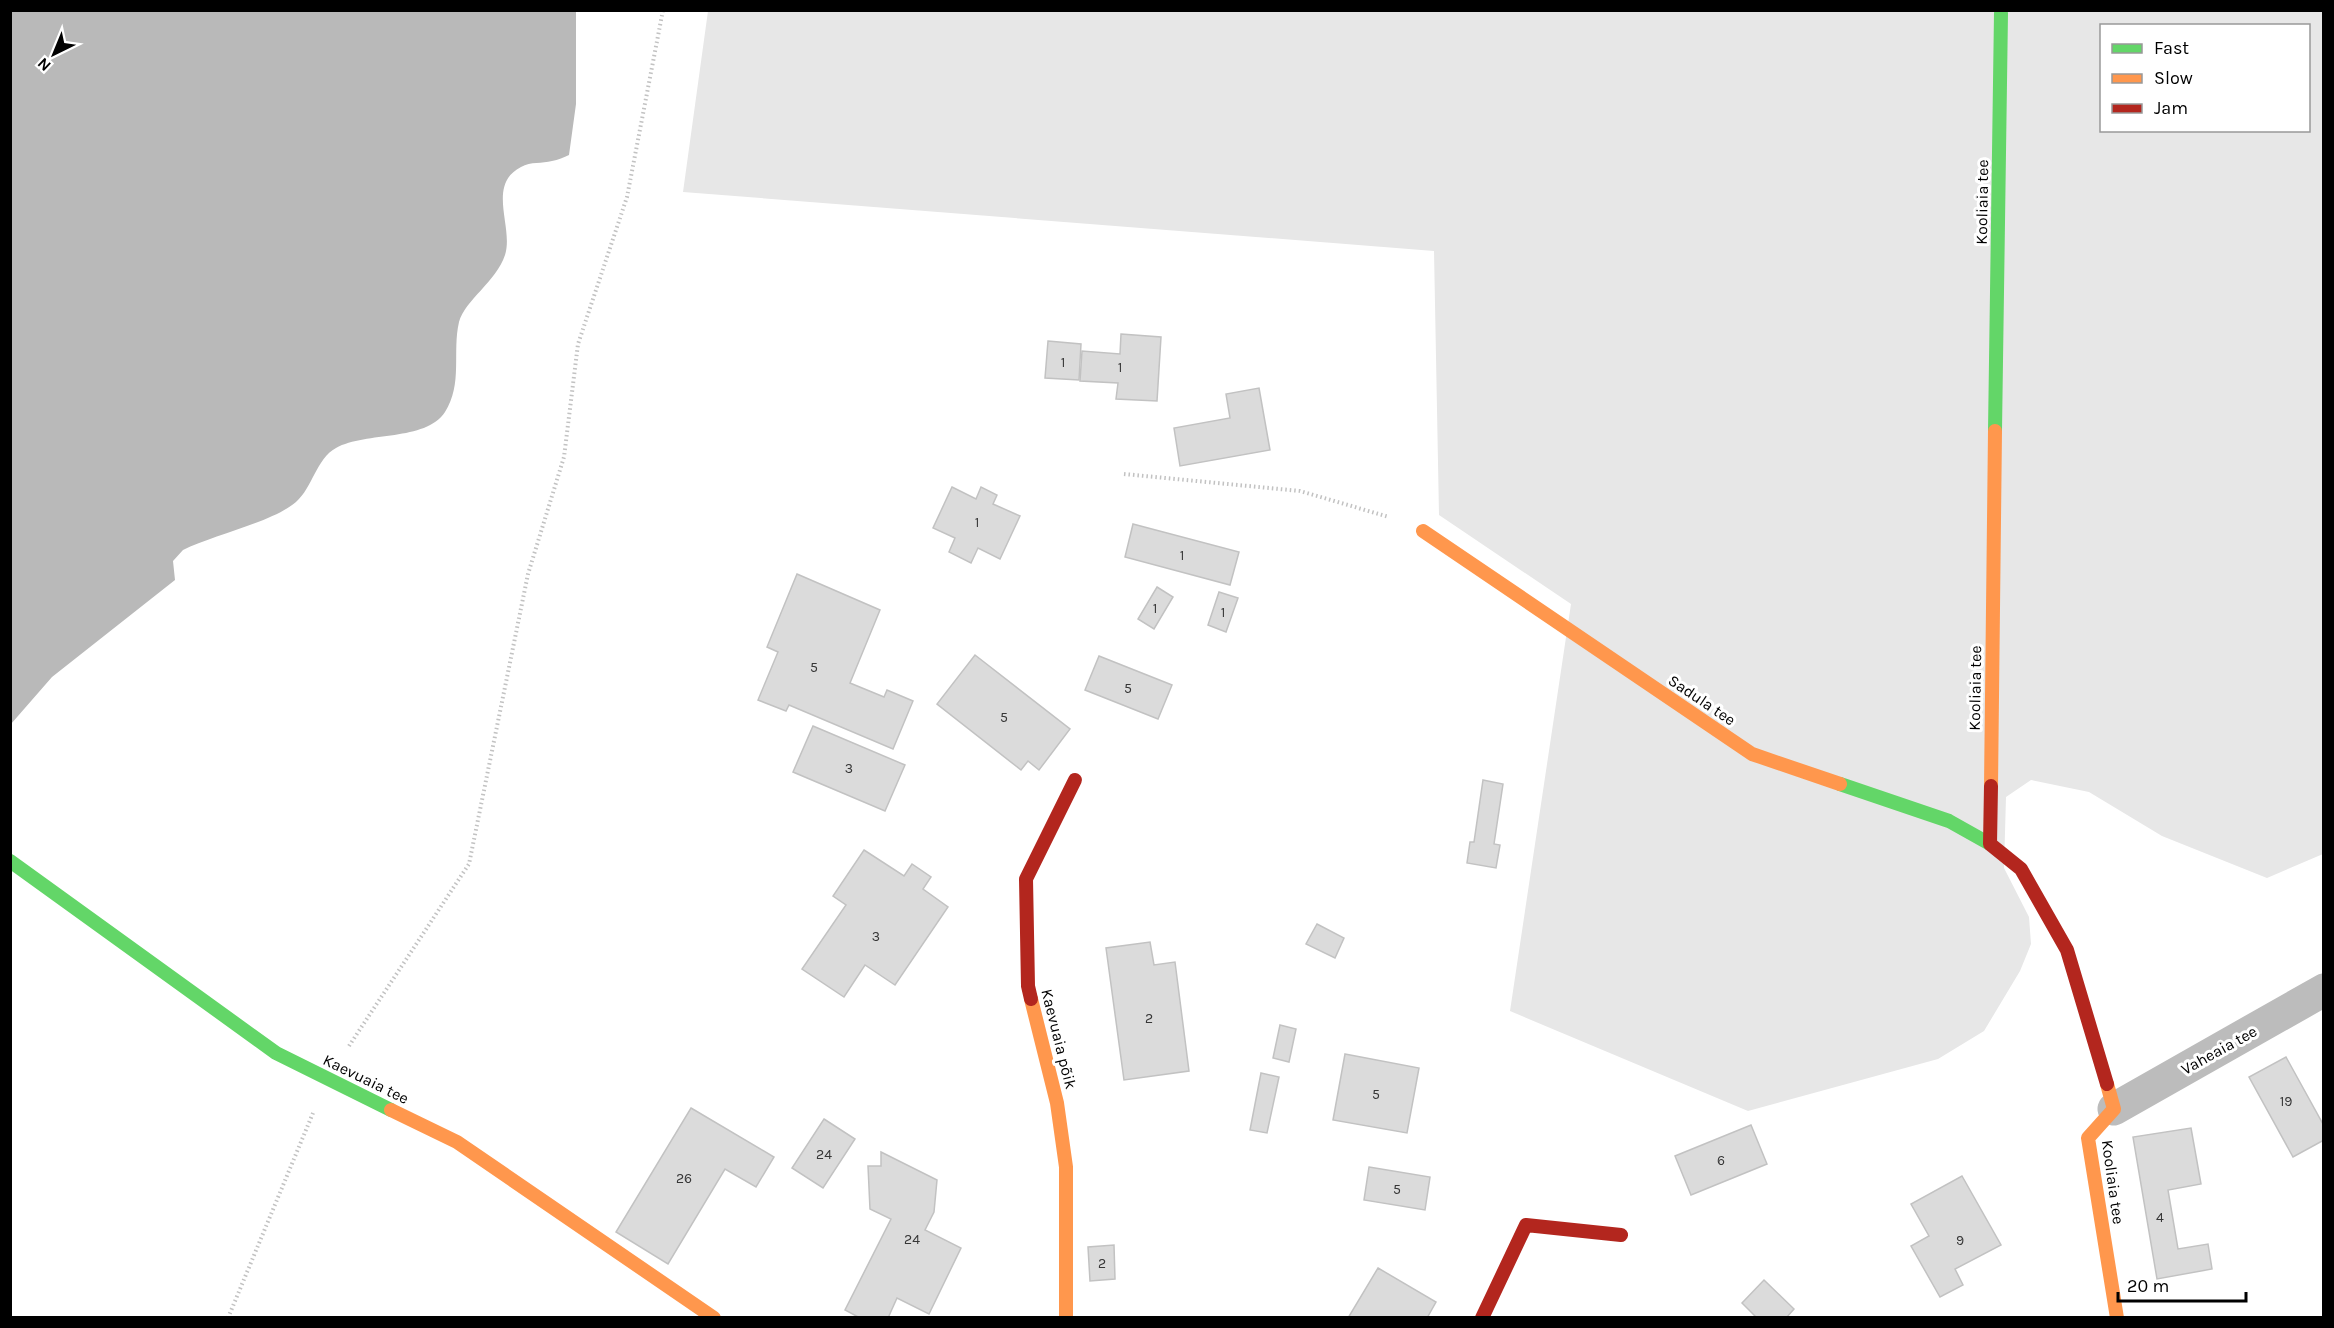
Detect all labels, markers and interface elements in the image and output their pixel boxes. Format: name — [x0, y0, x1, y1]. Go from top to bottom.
north arrow — [24, 24, 84, 84]
legend — [2100, 24, 2310, 132]
text: Fast — [2154, 37, 2189, 59]
text: N — [33, 54, 55, 75]
text: Slow — [2154, 67, 2193, 89]
text: Jam — [2154, 97, 2188, 119]
street label: Kooliaia tee — [1972, 159, 1992, 245]
house number: 1 — [1061, 354, 1065, 371]
house number: 1 — [1118, 359, 1122, 376]
house number: 1 — [975, 514, 979, 531]
house number: 1 — [1180, 547, 1184, 564]
house number: 1 — [1153, 600, 1157, 617]
house number: 1 — [1221, 604, 1225, 621]
street label: Kooliaia tee — [1965, 645, 1985, 731]
house number: 5 — [810, 659, 818, 676]
street label: Sadula tee — [1665, 671, 1739, 729]
house number: 5 — [1124, 680, 1132, 697]
house number: 5 — [1000, 709, 1008, 726]
house number: 3 — [845, 760, 853, 777]
house number: 3 — [872, 928, 880, 945]
street label: Kaevuaia põik — [1037, 987, 1081, 1091]
house number: 2 — [1145, 1010, 1153, 1027]
street label: Vaheaia tee — [2178, 1021, 2260, 1079]
street label: Kaevuaia tee — [320, 1050, 412, 1108]
house number: 5 — [1372, 1086, 1380, 1103]
house number: 19 — [2280, 1093, 2292, 1110]
street label: Kooliaia tee — [2098, 1139, 2128, 1225]
house number: 24 — [816, 1146, 832, 1163]
house number: 6 — [1717, 1152, 1725, 1169]
house number: 26 — [676, 1170, 692, 1187]
house number: 5 — [1393, 1181, 1401, 1198]
house number: 4 — [2156, 1209, 2164, 1226]
house number: 24 — [904, 1231, 920, 1248]
house number: 9 — [1956, 1232, 1964, 1249]
house number: 2 — [1098, 1255, 1106, 1272]
scale bar — [2118, 1265, 2246, 1303]
text: 20 m — [2127, 1275, 2169, 1297]

